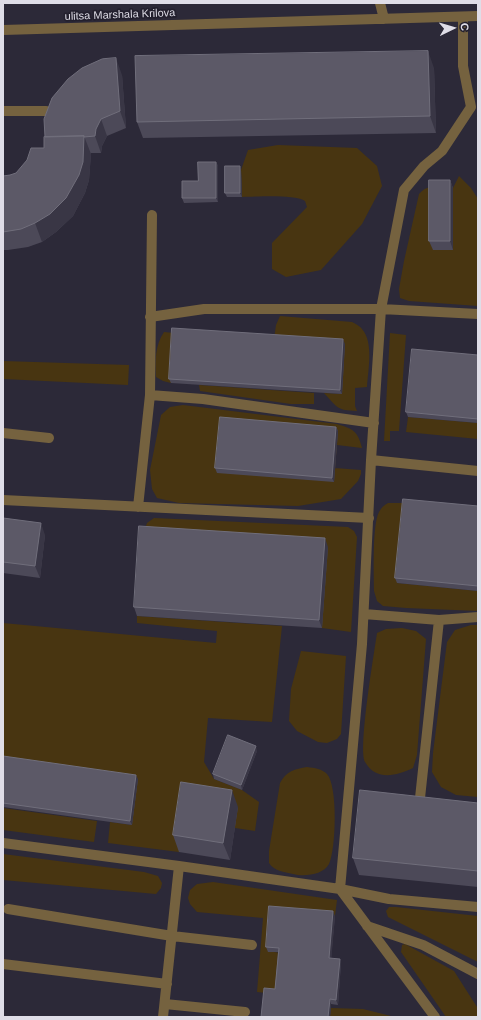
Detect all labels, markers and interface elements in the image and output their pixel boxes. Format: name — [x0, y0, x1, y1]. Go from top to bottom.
street label: ulitsa Marshala Krilova — [64, 6, 176, 24]
north arrow — [433, 8, 473, 48]
text: С — [459, 22, 471, 31]

